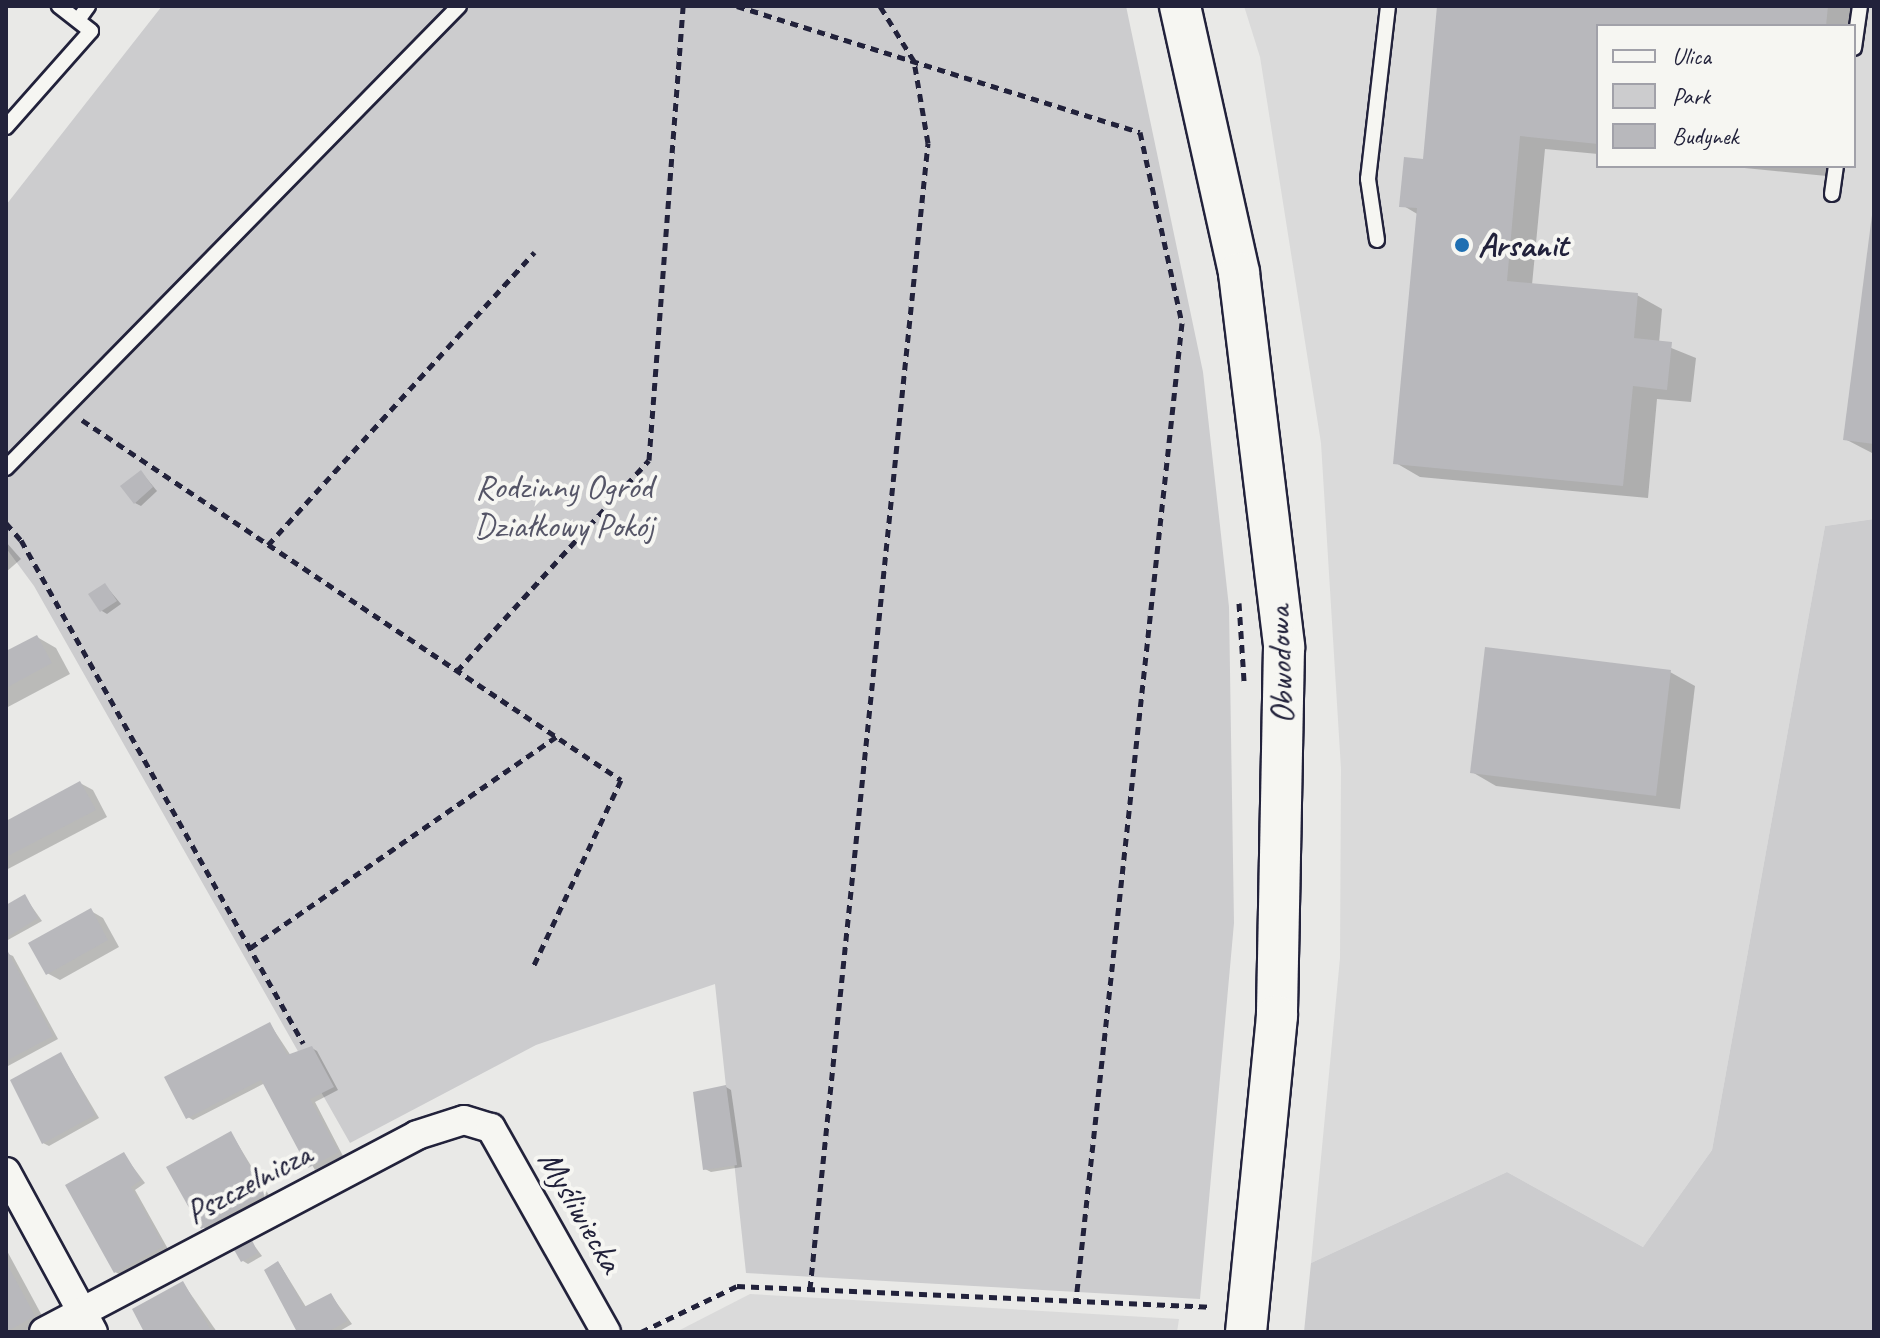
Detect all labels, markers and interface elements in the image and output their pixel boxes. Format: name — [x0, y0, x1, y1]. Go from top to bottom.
legend — [1596, 24, 1856, 168]
text: Ulica — [1672, 41, 1711, 71]
text: Park — [1672, 81, 1710, 111]
text: Budynek — [1672, 121, 1738, 151]
place label: Arsanit — [1478, 225, 1568, 265]
marker: Arsanit — [1453, 236, 1471, 254]
park label: Rodzinny Ogród Działkowy Pokój — [474, 466, 654, 546]
street label: Obwodowa — [1258, 605, 1302, 725]
street label: Pszczelnicza — [178, 1133, 318, 1233]
street label: Myśliwiecka — [530, 1143, 632, 1279]

